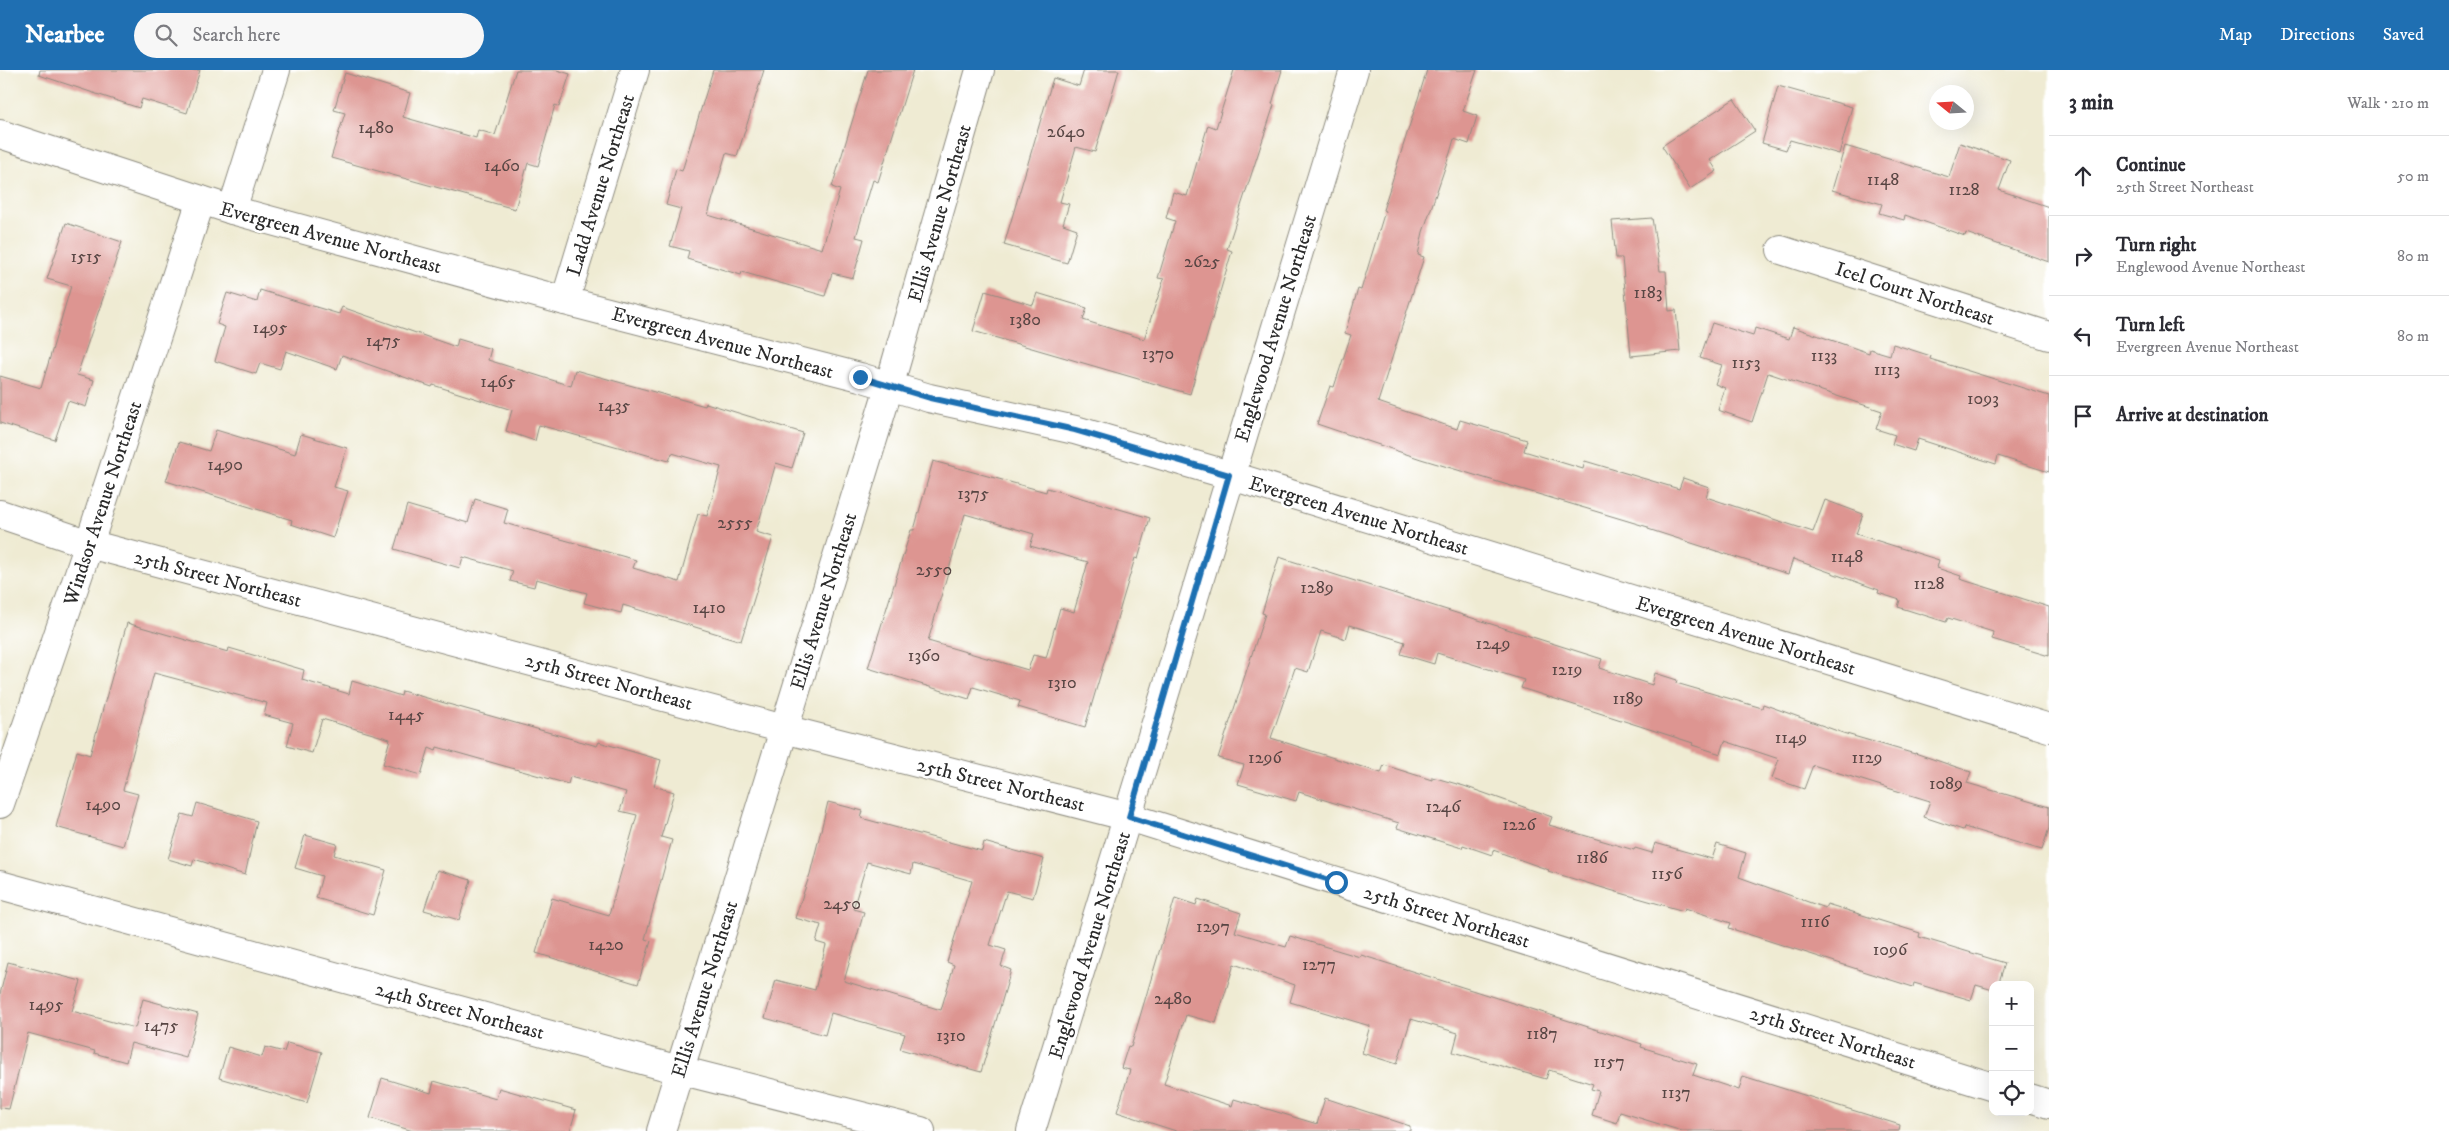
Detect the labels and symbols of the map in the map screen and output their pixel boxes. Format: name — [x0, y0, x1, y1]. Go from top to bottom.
north arrow — [1929, 85, 1974, 130]
street label: Ladd Avenue Northeast — [562, 91, 641, 279]
house number: 1480 — [358, 117, 394, 139]
house number: 2640 — [1047, 121, 1085, 143]
street label: Ellis Avenue Northeast — [903, 122, 978, 305]
house number: 1460 — [484, 155, 520, 177]
house number: 1148 — [1867, 169, 1899, 191]
house number: 1128 — [1948, 179, 1980, 201]
street label: Evergreen Avenue Northeast — [217, 197, 444, 280]
street label: Englewood Avenue Northeast — [1230, 212, 1323, 445]
house number: 1515 — [71, 246, 101, 268]
house number: 2625 — [1184, 251, 1220, 273]
street label: Icel Court Northeast — [1832, 257, 1997, 332]
house number: 1183 — [1634, 282, 1662, 304]
street label: Evergreen Avenue Northeast — [609, 302, 836, 385]
house number: 1380 — [1009, 309, 1041, 331]
house number: 1495 — [253, 317, 288, 339]
house number: 1475 — [366, 330, 400, 352]
house number: 1370 — [1142, 343, 1174, 365]
house number: 1133 — [1811, 345, 1837, 367]
house number: 1153 — [1732, 352, 1760, 374]
house number: 1113 — [1874, 359, 1900, 381]
route end — [849, 366, 872, 389]
house number: 1465 — [480, 371, 516, 393]
house number: 1093 — [1967, 388, 1999, 410]
house number: 1435 — [598, 395, 630, 417]
street label: Windsor Avenue Northeast — [58, 398, 148, 610]
house number: 1490 — [207, 454, 243, 476]
street label: Evergreen Avenue Northeast — [1246, 471, 1471, 562]
house number: 1375 — [957, 483, 989, 505]
street label: Ellis Avenue Northeast — [786, 510, 863, 693]
house number: 2555 — [717, 512, 753, 534]
street label: 25th Street Northeast — [131, 545, 304, 614]
house number: 1148 — [1831, 546, 1863, 568]
house number: 2550 — [916, 559, 952, 581]
house number: 1128 — [1913, 573, 1945, 595]
house number: 1289 — [1300, 577, 1334, 599]
street label: Evergreen Avenue Northeast — [1633, 591, 1858, 682]
house number: 1410 — [692, 597, 726, 619]
house number: 1249 — [1476, 633, 1510, 655]
house number: 1360 — [908, 645, 940, 667]
street label: 25th Street Northeast — [522, 648, 695, 717]
house number: 1219 — [1552, 659, 1583, 681]
house number: 1310 — [1047, 672, 1077, 694]
house number: 1189 — [1612, 688, 1644, 710]
house number: 1445 — [388, 704, 424, 726]
house number: 1149 — [1775, 727, 1807, 749]
house number: 1296 — [1248, 747, 1283, 769]
house number: 1129 — [1851, 747, 1883, 769]
street label: 25th Street Northeast — [914, 752, 1087, 818]
house number: 1089 — [1929, 773, 1963, 795]
house number: 1490 — [85, 794, 121, 816]
house number: 1246 — [1425, 796, 1461, 818]
house number: 1226 — [1502, 814, 1536, 836]
street label: Englewood Avenue Northeast — [1044, 829, 1137, 1062]
house number: 1186 — [1576, 847, 1608, 869]
house number: 1156 — [1651, 863, 1683, 885]
route start — [1325, 871, 1348, 894]
street label: 25th Street Northeast — [1361, 880, 1533, 955]
house number: 2450 — [823, 893, 861, 915]
street label: Ellis Avenue Northeast — [667, 898, 744, 1081]
house number: 1116 — [1800, 911, 1830, 933]
house number: 1297 — [1196, 916, 1230, 938]
house number: 1420 — [588, 934, 624, 956]
house number: 1096 — [1873, 939, 1908, 961]
house number: 1277 — [1302, 954, 1336, 976]
street label: 24th Street Northeast — [372, 977, 547, 1046]
house number: 2480 — [1154, 988, 1192, 1010]
house number: 1495 — [29, 994, 64, 1016]
street label: 25th Street Northeast — [1747, 1001, 1919, 1076]
house number: 1475 — [144, 1015, 178, 1037]
house number: 1187 — [1526, 1023, 1558, 1045]
house number: 1310 — [936, 1025, 966, 1047]
house number: 1157 — [1593, 1051, 1625, 1073]
house number: 1137 — [1661, 1082, 1691, 1104]

